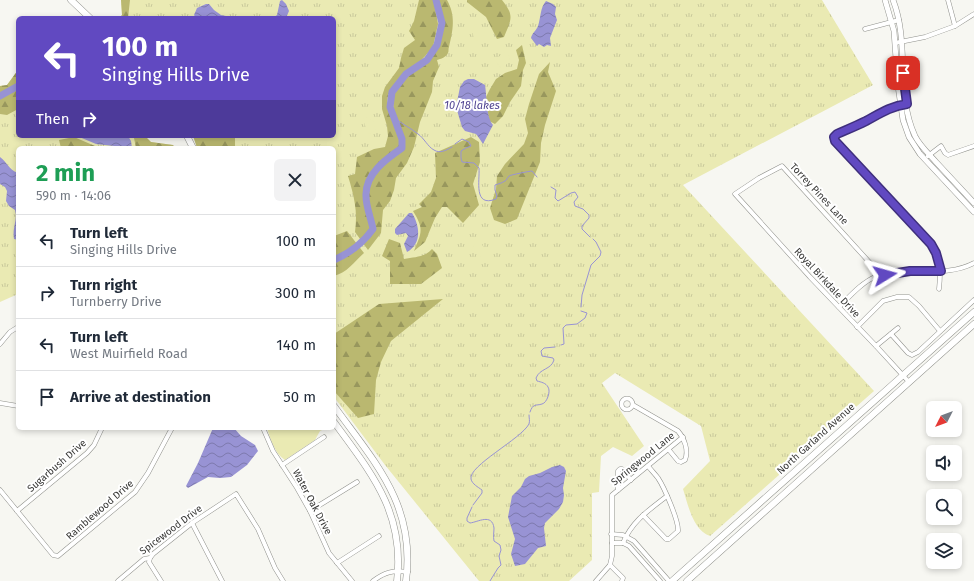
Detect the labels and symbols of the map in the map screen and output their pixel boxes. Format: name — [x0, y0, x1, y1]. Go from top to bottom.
pin — [886, 56, 920, 90]
water label: 10/18 lakes — [444, 99, 500, 112]
street label: Torrey Pines Lane — [787, 161, 851, 227]
street label: Royal Birkdale Drive — [792, 246, 862, 320]
position arrow — [864, 254, 906, 296]
street label: North Garland Avenue — [775, 401, 857, 477]
north arrow — [926, 401, 962, 437]
street label: Springwood Lane — [609, 430, 677, 488]
street label: Sugarbush Drive — [25, 437, 89, 495]
street label: Water Oak Drive — [290, 467, 334, 537]
street label: Ramblewood Drive — [64, 478, 136, 542]
street label: Spicewood Drive — [137, 503, 205, 557]

